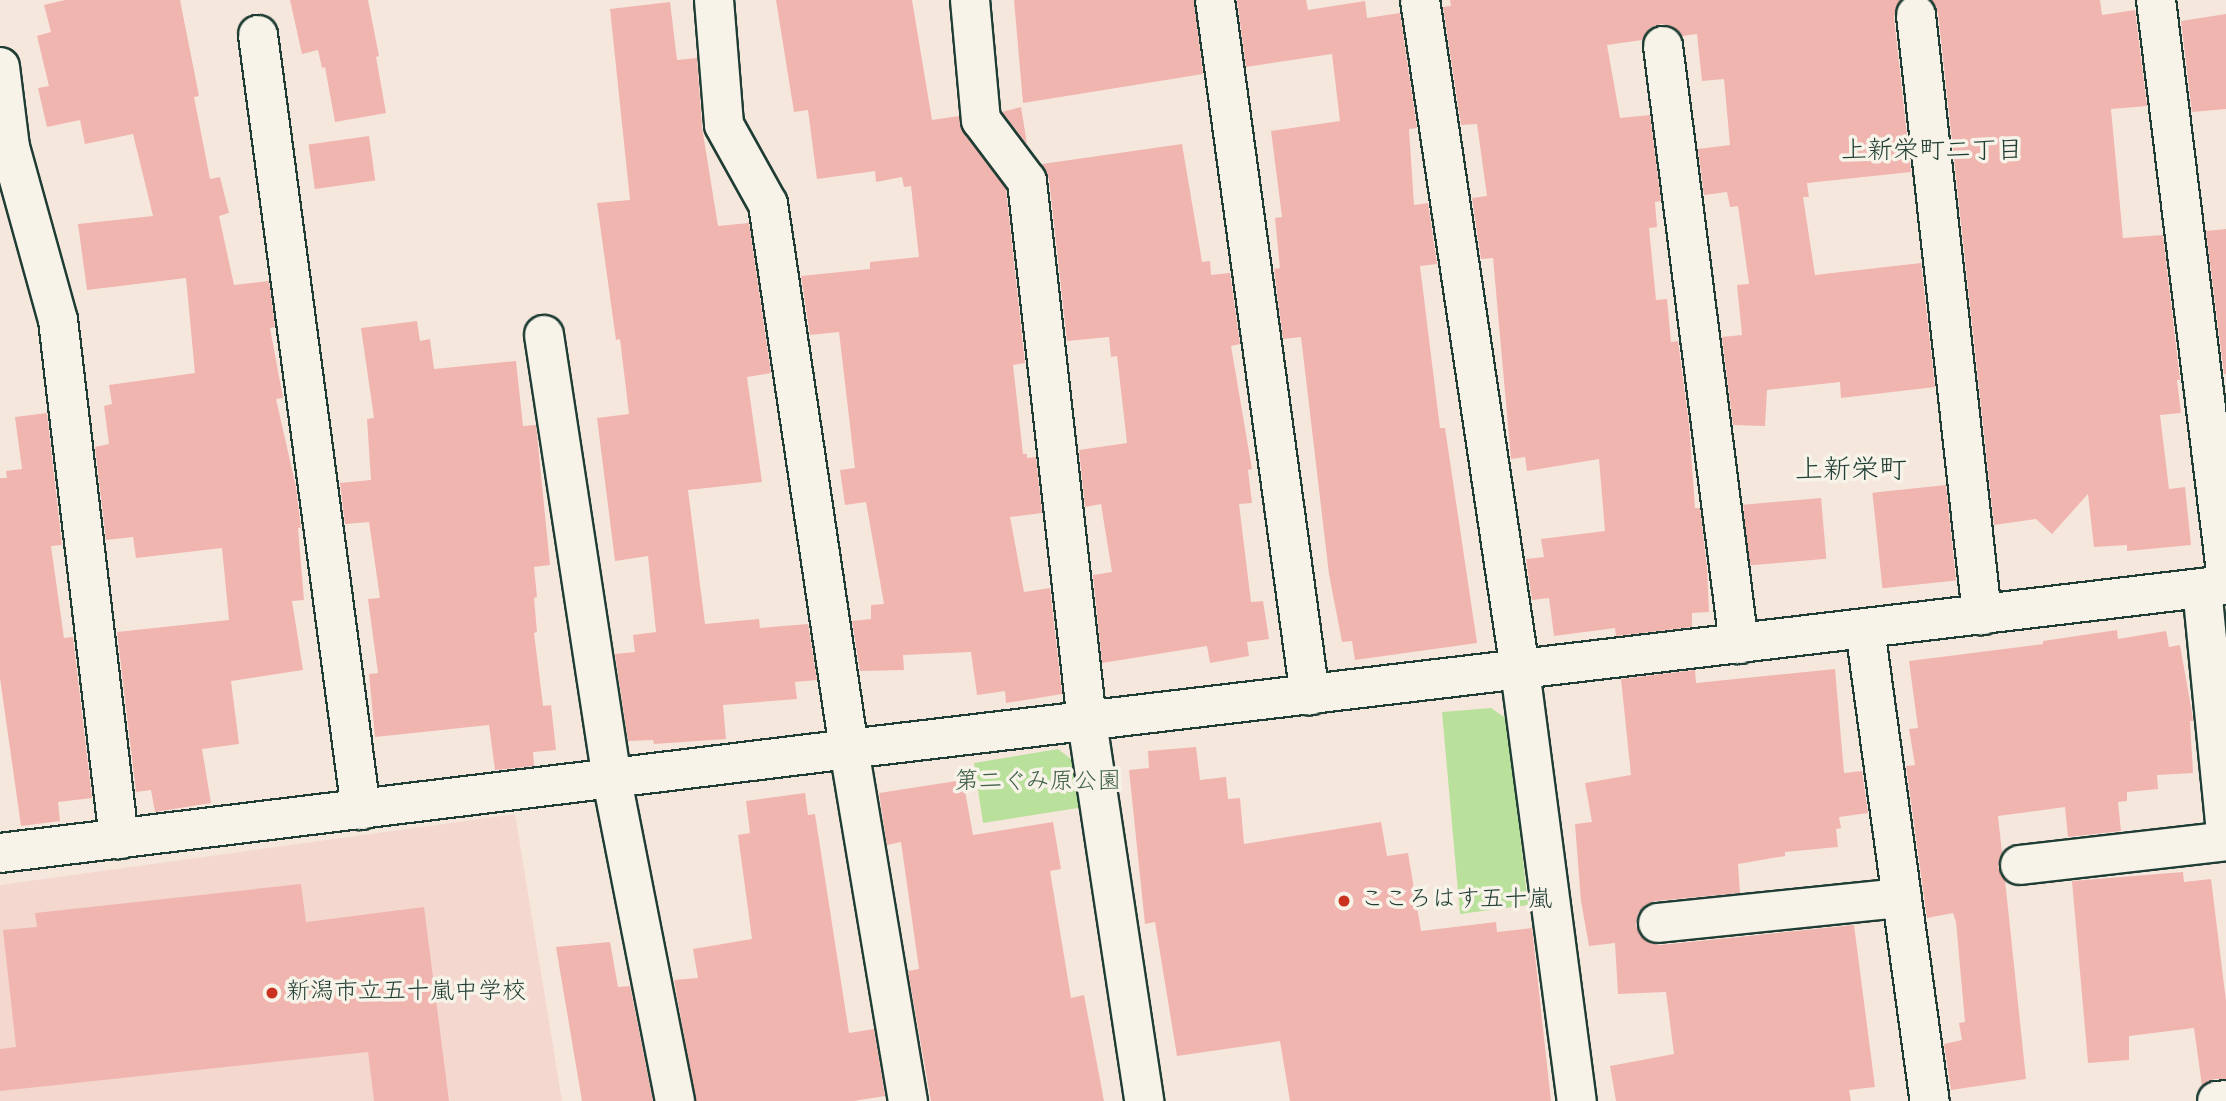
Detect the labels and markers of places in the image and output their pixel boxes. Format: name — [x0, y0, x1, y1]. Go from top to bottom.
place label: こころはす五十嵐 — [1360, 887, 1552, 915]
marker: こころはす五十嵐 — [1334, 891, 1354, 911]
place label: 新潟市立五十嵐中学校 — [286, 979, 526, 1007]
marker: 新潟市立五十嵐中学校 — [264, 985, 280, 1001]

